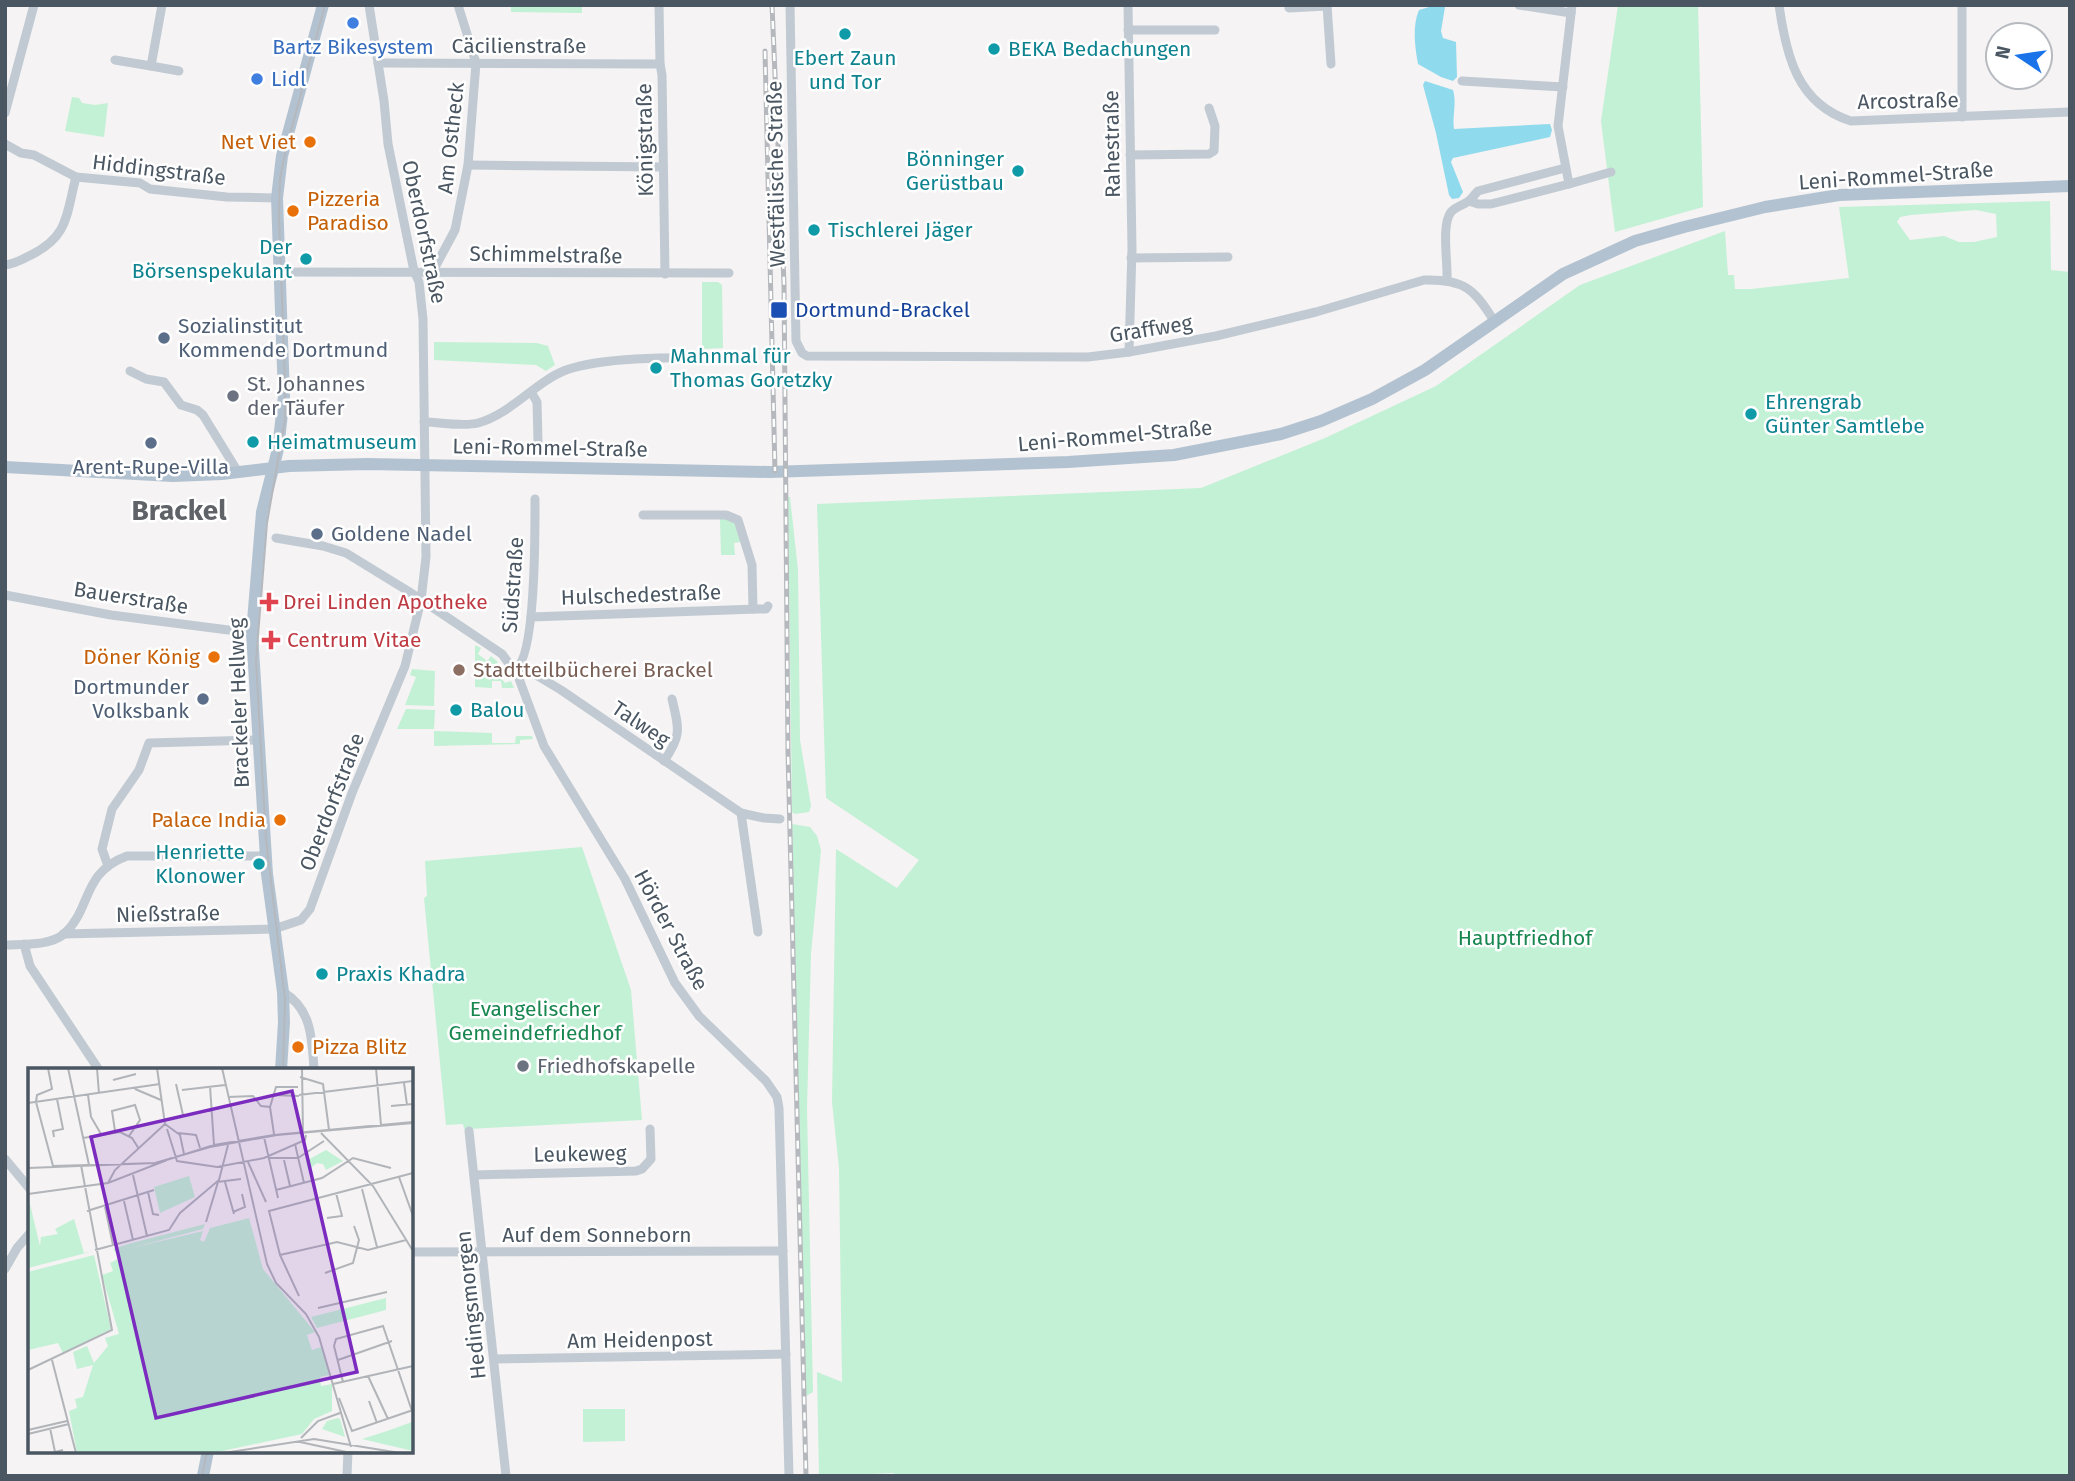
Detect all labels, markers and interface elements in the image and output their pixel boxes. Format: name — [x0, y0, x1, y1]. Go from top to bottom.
marker: Bartz Bikesystem — [345, 15, 361, 31]
north arrow — [1984, 21, 2054, 91]
marker: Ebert Zaun und Tor — [837, 26, 853, 42]
street label: Cäcilienstraße — [452, 33, 586, 59]
place label: Bartz Bikesystem — [272, 34, 434, 60]
place label: BEKA Bedachungen — [1008, 36, 1191, 62]
marker: BEKA Bedachungen — [986, 41, 1002, 57]
text: N — [1990, 44, 2016, 61]
place label: Ebert Zaun und Tor — [793, 45, 897, 95]
place label: Lidl — [271, 66, 306, 92]
marker: Lidl — [249, 71, 265, 87]
street label: Westfälische Straße — [761, 80, 791, 268]
street label: Am Ostheck — [432, 81, 470, 195]
street label: Königstraße — [631, 83, 659, 197]
street label: Arcostraße — [1857, 87, 1959, 115]
street label: Rahestraße — [1098, 90, 1126, 198]
place label: Net Viet — [220, 129, 296, 155]
marker: Net Viet — [302, 134, 318, 150]
place label: Bönninger Gerüstbau — [906, 146, 1004, 196]
street label: Hiddingstraße — [91, 149, 227, 191]
street label: Leni-Rommel-Straße — [1798, 156, 1994, 196]
street label: Oberdorfstraße — [396, 158, 452, 306]
marker: Bönninger Gerüstbau — [1010, 163, 1026, 179]
place label: Pizzeria Paradiso — [307, 186, 389, 236]
marker: Pizzeria Paradiso — [285, 203, 301, 219]
place label: Tischlerei Jäger — [828, 217, 973, 243]
marker: Tischlerei Jäger — [806, 222, 822, 238]
place label: Der Börsenspekulant — [132, 234, 292, 284]
street label: Schimmelstraße — [469, 241, 623, 269]
marker: Der Börsenspekulant — [298, 251, 314, 267]
place label: Dortmund-Brackel — [795, 297, 970, 323]
marker: Dortmund-Brackel — [769, 300, 789, 320]
street label: Graffweg — [1108, 310, 1194, 348]
place label: Sozialinstitut Kommende Dortmund — [178, 313, 388, 363]
marker: Sozialinstitut Kommende Dortmund — [156, 330, 172, 346]
place label: Mahnmal für Thomas Goretzky — [670, 343, 833, 393]
marker: Mahnmal für Thomas Goretzky — [648, 360, 664, 376]
place label: St. Johannes der Täufer — [247, 371, 365, 421]
marker: St. Johannes der Täufer — [225, 388, 241, 404]
place label: Ehrengrab Günter Samtlebe — [1765, 389, 1925, 439]
marker: Ehrengrab Günter Samtlebe — [1743, 406, 1759, 422]
street label: Leni-Rommel-Straße — [1017, 415, 1213, 457]
place label: Heimatmuseum — [267, 429, 417, 455]
street label: Leni-Rommel-Straße — [452, 433, 648, 463]
marker: Heimatmuseum — [245, 434, 261, 450]
marker: Arent-Rupe-Villa — [143, 435, 159, 451]
place label: Arent-Rupe-Villa — [73, 454, 229, 480]
district label: Brackel — [131, 494, 227, 527]
place label: Goldene Nadel — [331, 521, 472, 547]
marker: Goldene Nadel — [309, 526, 325, 542]
street label: Südstraße — [497, 536, 529, 634]
street label: Bauerstraße — [72, 576, 190, 620]
street label: Hulschedestraße — [560, 579, 722, 611]
place label: Drei Linden Apotheke — [283, 589, 488, 615]
marker: Drei Linden Apotheke — [261, 594, 277, 610]
street label: Brackeler Hellweg — [223, 617, 255, 789]
place label: Centrum Vitae — [287, 627, 421, 653]
marker: Centrum Vitae — [261, 630, 281, 650]
place label: Döner König — [83, 644, 200, 670]
marker: Döner König — [206, 649, 222, 665]
place label: Stadtteilbücherei Brackel — [473, 657, 713, 683]
marker: Stadtteilbücherei Brackel — [451, 662, 467, 678]
place label: Dortmunder Volksbank — [73, 674, 189, 724]
marker: Dortmunder Volksbank — [195, 691, 211, 707]
street label: Talweg — [607, 695, 675, 753]
place label: Balou — [470, 697, 525, 723]
marker: Balou — [448, 702, 464, 718]
street label: Oberdorfstraße — [294, 729, 370, 875]
place label: Palace India — [151, 807, 266, 833]
marker: Palace India — [272, 812, 288, 828]
place label: Henriette Klonower — [155, 839, 245, 889]
marker: Henriette Klonower — [251, 856, 267, 872]
street label: Hörder Straße — [628, 865, 714, 995]
street label: Nießstraße — [116, 900, 220, 928]
park label: Hauptfriedhof — [1458, 925, 1594, 951]
place label: Praxis Khadra — [336, 961, 466, 987]
marker: Praxis Khadra — [314, 966, 330, 982]
park label: Evangelischer Gemeindefriedhof — [448, 996, 623, 1046]
place label: Pizza Blitz — [312, 1034, 407, 1060]
marker: Pizza Blitz — [290, 1039, 306, 1055]
place label: Friedhofskapelle — [537, 1053, 695, 1079]
marker: Friedhofskapelle — [515, 1058, 531, 1074]
inset map — [28, 1068, 413, 1453]
street label: Leukeweg — [533, 1140, 627, 1168]
street label: Auf dem Sonneborn — [502, 1222, 692, 1248]
street label: Hedingsmorgen — [450, 1229, 492, 1381]
street label: Am Heidenpost — [567, 1326, 713, 1354]

